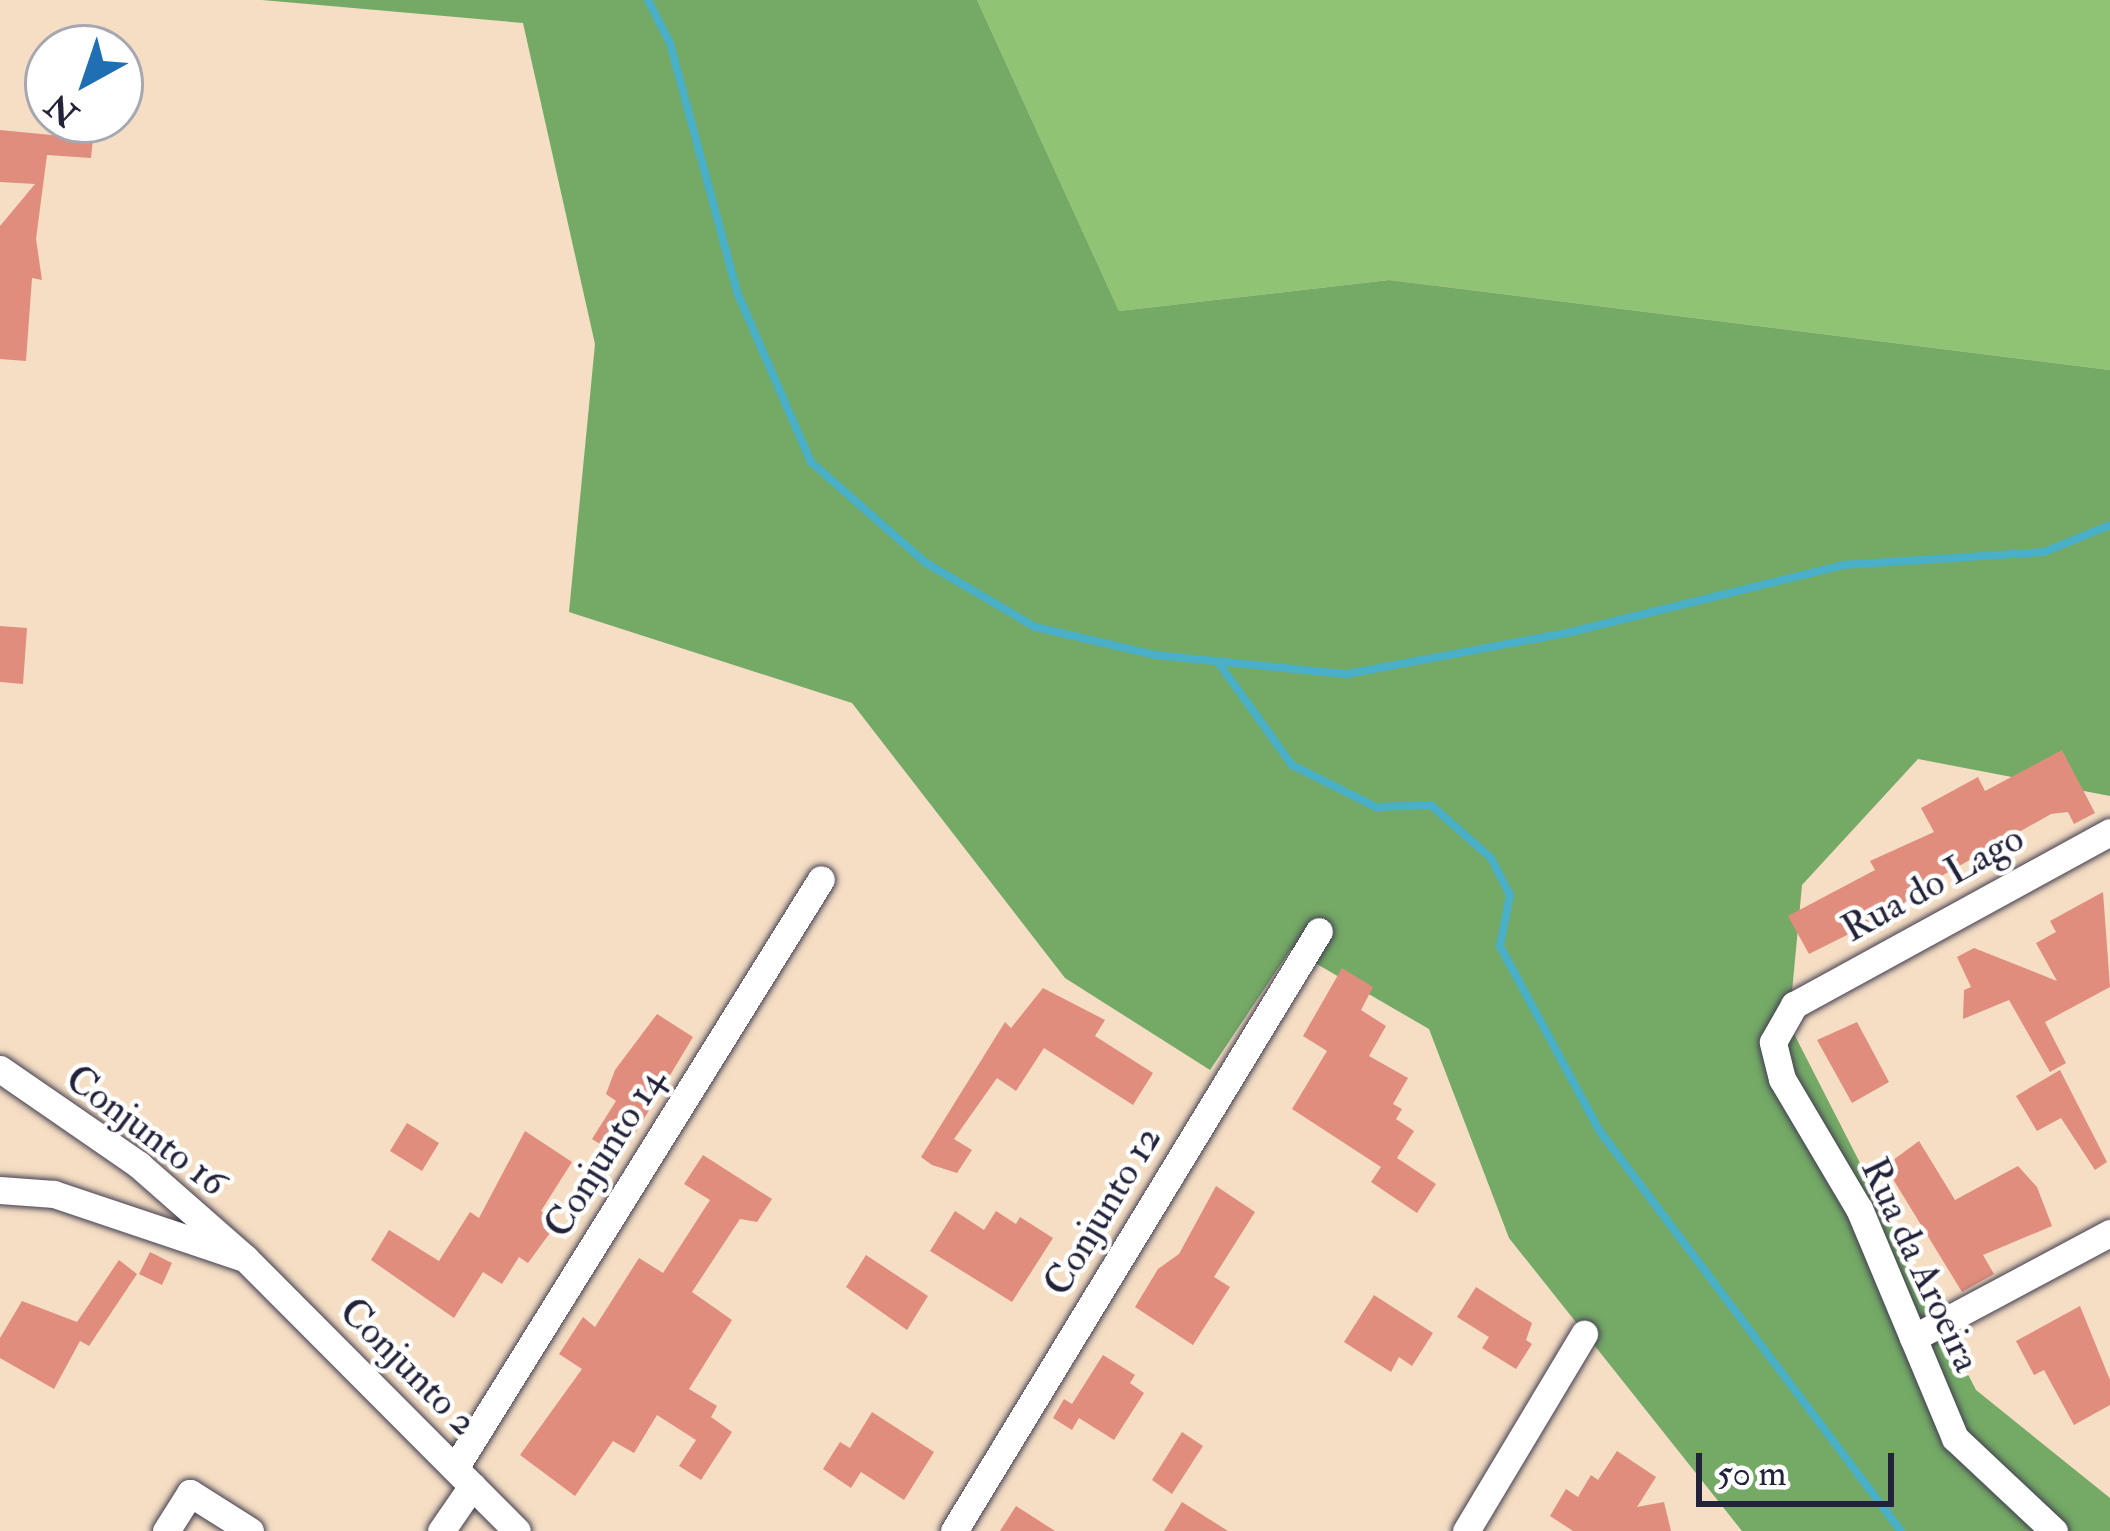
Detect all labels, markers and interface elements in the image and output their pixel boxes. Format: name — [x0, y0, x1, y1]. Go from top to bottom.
north arrow — [24, 24, 144, 144]
text: N — [38, 84, 87, 135]
street label: Rua do Lago — [1834, 815, 2032, 953]
street label: Conjunto 16 — [56, 1055, 236, 1207]
street label: Conjunto 14 — [535, 1060, 675, 1246]
street label: Conjunto 12 — [1034, 1118, 1172, 1304]
street label: Rua da Aroeira — [1850, 1151, 1990, 1379]
street label: Conjunto 2 — [329, 1288, 487, 1446]
scale bar — [1702, 1429, 1900, 1503]
text: 50 m — [1717, 1451, 1786, 1496]

